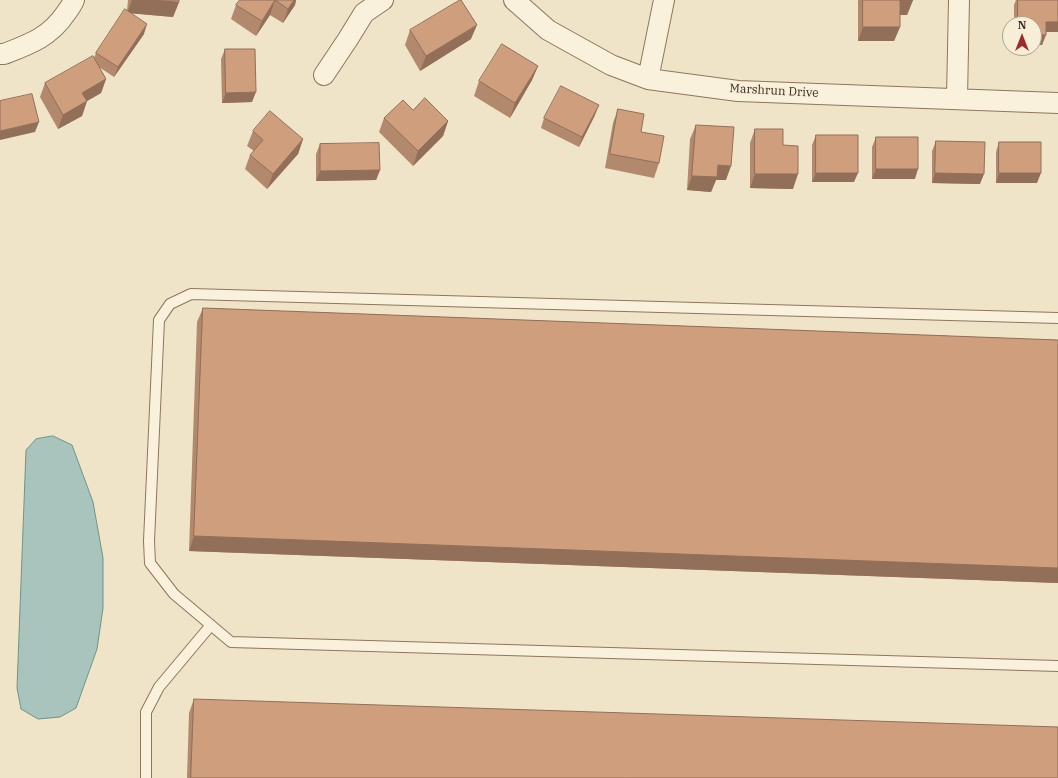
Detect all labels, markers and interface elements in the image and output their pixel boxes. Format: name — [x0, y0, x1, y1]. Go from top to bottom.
north arrow — [1002, 16, 1042, 56]
text: N — [1018, 18, 1026, 32]
street label: Marshrun Drive — [729, 81, 819, 101]

